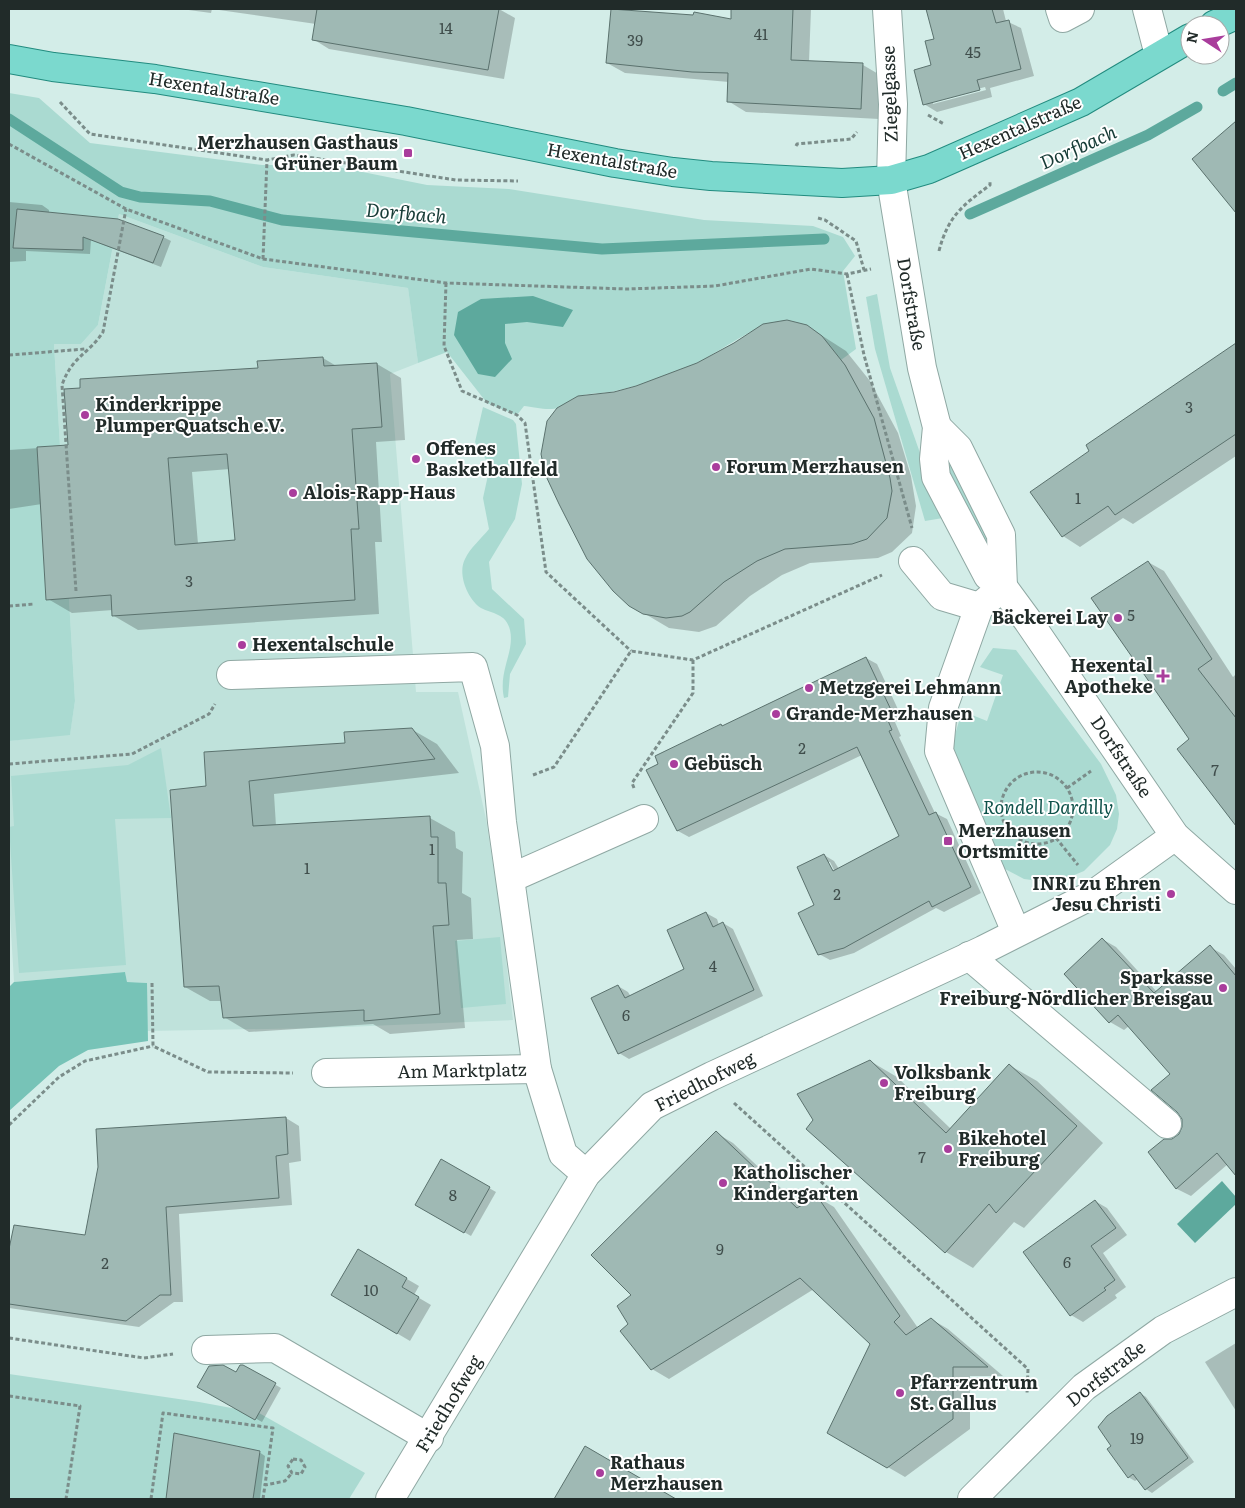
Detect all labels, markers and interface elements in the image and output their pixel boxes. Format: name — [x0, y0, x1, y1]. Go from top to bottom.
north arrow — [1180, 15, 1230, 65]
house number: 14 — [439, 16, 453, 39]
house number: 41 — [754, 22, 768, 45]
house number: 39 — [627, 28, 643, 51]
text: N — [1180, 29, 1202, 45]
house number: 45 — [965, 40, 981, 63]
street label: Ziegelgasse — [873, 45, 904, 143]
street label: Hexentalstraße — [147, 64, 282, 111]
street label: Hexentalstraße — [954, 87, 1085, 166]
water label: Dorfbach — [1035, 117, 1120, 175]
place label: Merzhausen Gasthaus Grüner Baum — [197, 128, 398, 176]
street label: Hexentalstraße — [545, 135, 680, 184]
marker: Merzhausen Gasthaus Grüner Baum — [402, 147, 414, 159]
water label: Dorfbach — [364, 195, 448, 229]
street label: Dorfstraße — [891, 255, 934, 352]
place label: Kinderkrippe PlumperQuatsch e.V. — [95, 390, 285, 438]
house number: 3 — [1185, 395, 1193, 418]
marker: Kinderkrippe PlumperQuatsch e.V. — [79, 409, 91, 421]
place label: Offenes Basketballfeld — [426, 434, 558, 482]
place label: Forum Merzhausen — [726, 452, 905, 479]
marker: Offenes Basketballfeld — [410, 453, 422, 465]
marker: Forum Merzhausen — [710, 461, 722, 473]
place label: Alois-Rapp-Haus — [303, 478, 455, 505]
house number: 1 — [1075, 486, 1081, 509]
marker: Alois-Rapp-Haus — [287, 487, 299, 499]
house number: 3 — [185, 569, 193, 592]
place label: Bäckerei Lay — [992, 603, 1108, 630]
house number: 5 — [1127, 603, 1135, 626]
marker: Bäckerei Lay — [1112, 612, 1124, 624]
place label: Hexentalschule — [252, 630, 394, 657]
marker: Hexentalschule — [236, 639, 248, 651]
place label: Hexental Apotheke — [1064, 651, 1153, 699]
marker: Hexental Apotheke — [1157, 670, 1169, 682]
place label: Metzgerei Lehmann — [819, 673, 1002, 700]
marker: Metzgerei Lehmann — [803, 682, 815, 694]
place label: Grande-Merzhausen — [786, 699, 974, 726]
marker: Grande-Merzhausen — [770, 708, 782, 720]
street label: Dorfstraße — [1085, 710, 1160, 803]
house number: 2 — [798, 736, 806, 759]
place label: Gebüsch — [684, 749, 762, 776]
marker: Gebüsch — [668, 758, 680, 770]
house number: 7 — [1211, 758, 1219, 781]
park label: Rondell Dardilly — [983, 793, 1113, 820]
place label: Merzhausen Ortsmitte — [958, 816, 1072, 864]
marker: Merzhausen Ortsmitte — [942, 835, 954, 847]
house number: 1 — [429, 837, 435, 860]
house number: 1 — [304, 856, 310, 879]
place label: INRI zu Ehren Jesu Christi — [1032, 869, 1161, 917]
house number: 2 — [833, 882, 841, 905]
marker: INRI zu Ehren Jesu Christi — [1165, 888, 1177, 900]
house number: 4 — [709, 954, 717, 977]
place label: Sparkasse Freiburg-Nördlicher Breisgau — [939, 963, 1213, 1011]
marker: Sparkasse Freiburg-Nördlicher Breisgau — [1217, 982, 1229, 994]
house number: 6 — [622, 1003, 630, 1026]
street label: Friedhofweg — [649, 1043, 760, 1118]
street label: Am Marktplatz — [397, 1055, 527, 1084]
place label: Volksbank Freiburg — [894, 1058, 992, 1106]
marker: Volksbank Freiburg — [878, 1077, 890, 1089]
place label: Bikehotel Freiburg — [958, 1124, 1047, 1172]
marker: Bikehotel Freiburg — [942, 1143, 954, 1155]
house number: 7 — [918, 1145, 926, 1168]
place label: Katholischer Kindergarten — [733, 1158, 859, 1206]
marker: Katholischer Kindergarten — [717, 1177, 729, 1189]
house number: 8 — [449, 1183, 457, 1206]
house number: 9 — [716, 1237, 724, 1260]
house number: 6 — [1063, 1250, 1071, 1273]
house number: 2 — [101, 1251, 109, 1274]
house number: 10 — [364, 1278, 379, 1301]
street label: Dorfstraße — [1060, 1333, 1150, 1412]
street label: Friedhofweg — [408, 1349, 488, 1457]
place label: Pfarrzentrum St. Gallus — [910, 1368, 1038, 1416]
marker: Pfarrzentrum St. Gallus — [894, 1387, 906, 1399]
house number: 19 — [1130, 1426, 1144, 1449]
place label: Rathaus Merzhausen — [610, 1448, 724, 1496]
marker: Rathaus Merzhausen — [594, 1467, 606, 1479]

